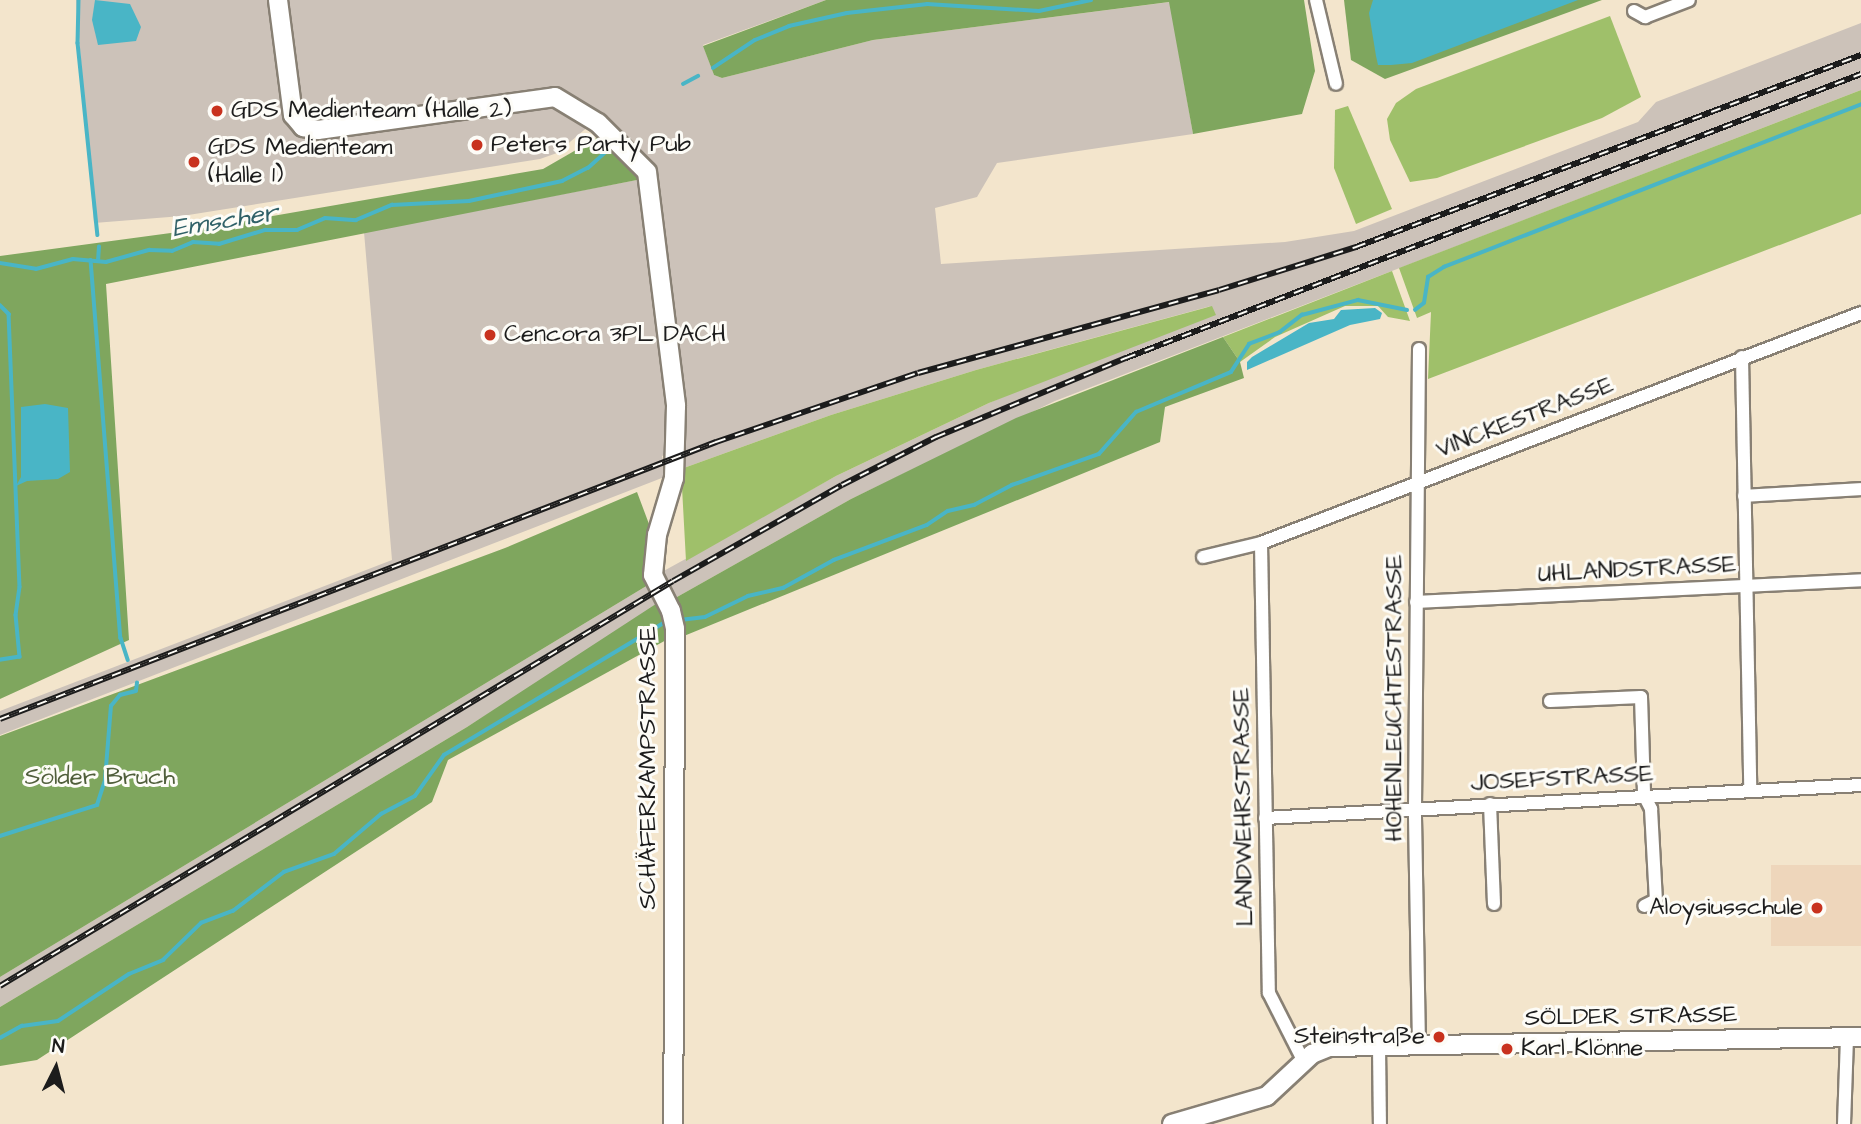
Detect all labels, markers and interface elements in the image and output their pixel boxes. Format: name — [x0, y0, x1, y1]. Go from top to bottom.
place label: GDS Medienteam (Halle 2) — [231, 97, 511, 125]
marker: GDS Medienteam (Halle 2) — [209, 103, 225, 119]
place label: Peters Party Pub — [491, 131, 691, 159]
place label: GDS Medienteam (Halle 1) — [208, 134, 393, 190]
marker: Peters Party Pub — [469, 137, 485, 153]
marker: GDS Medienteam (Halle 1) — [186, 154, 202, 170]
water label: Emscher — [170, 197, 280, 245]
place label: Cencora 3PL DACH — [504, 321, 726, 349]
marker: Cencora 3PL DACH — [482, 327, 498, 343]
street label: VINCKESTRASSE — [1432, 371, 1618, 465]
street label: UHLANDSTRASSE — [1537, 550, 1737, 590]
street label: HOHENLEUCHTESTRASSE — [1381, 554, 1409, 842]
street label: SCHÄFERKAMPSTRASSE — [635, 626, 663, 910]
street label: LANDWEHRSTRASSE — [1228, 687, 1260, 927]
street label: JOSEFSTRASSE — [1470, 760, 1654, 798]
park label: Sölder Bruch — [25, 764, 175, 792]
place label: Aloysiusschule — [1649, 894, 1803, 922]
marker: Aloysiusschule — [1809, 900, 1825, 916]
street label: SÖLDER STRASSE — [1525, 1001, 1737, 1033]
place label: Steinstraße — [1294, 1023, 1425, 1051]
marker: Steinstraße — [1431, 1029, 1447, 1045]
north arrow — [21, 1033, 91, 1103]
text: N — [51, 1033, 66, 1061]
place label: Karl Klönne — [1521, 1035, 1643, 1063]
marker: Karl Klönne — [1499, 1041, 1515, 1057]

